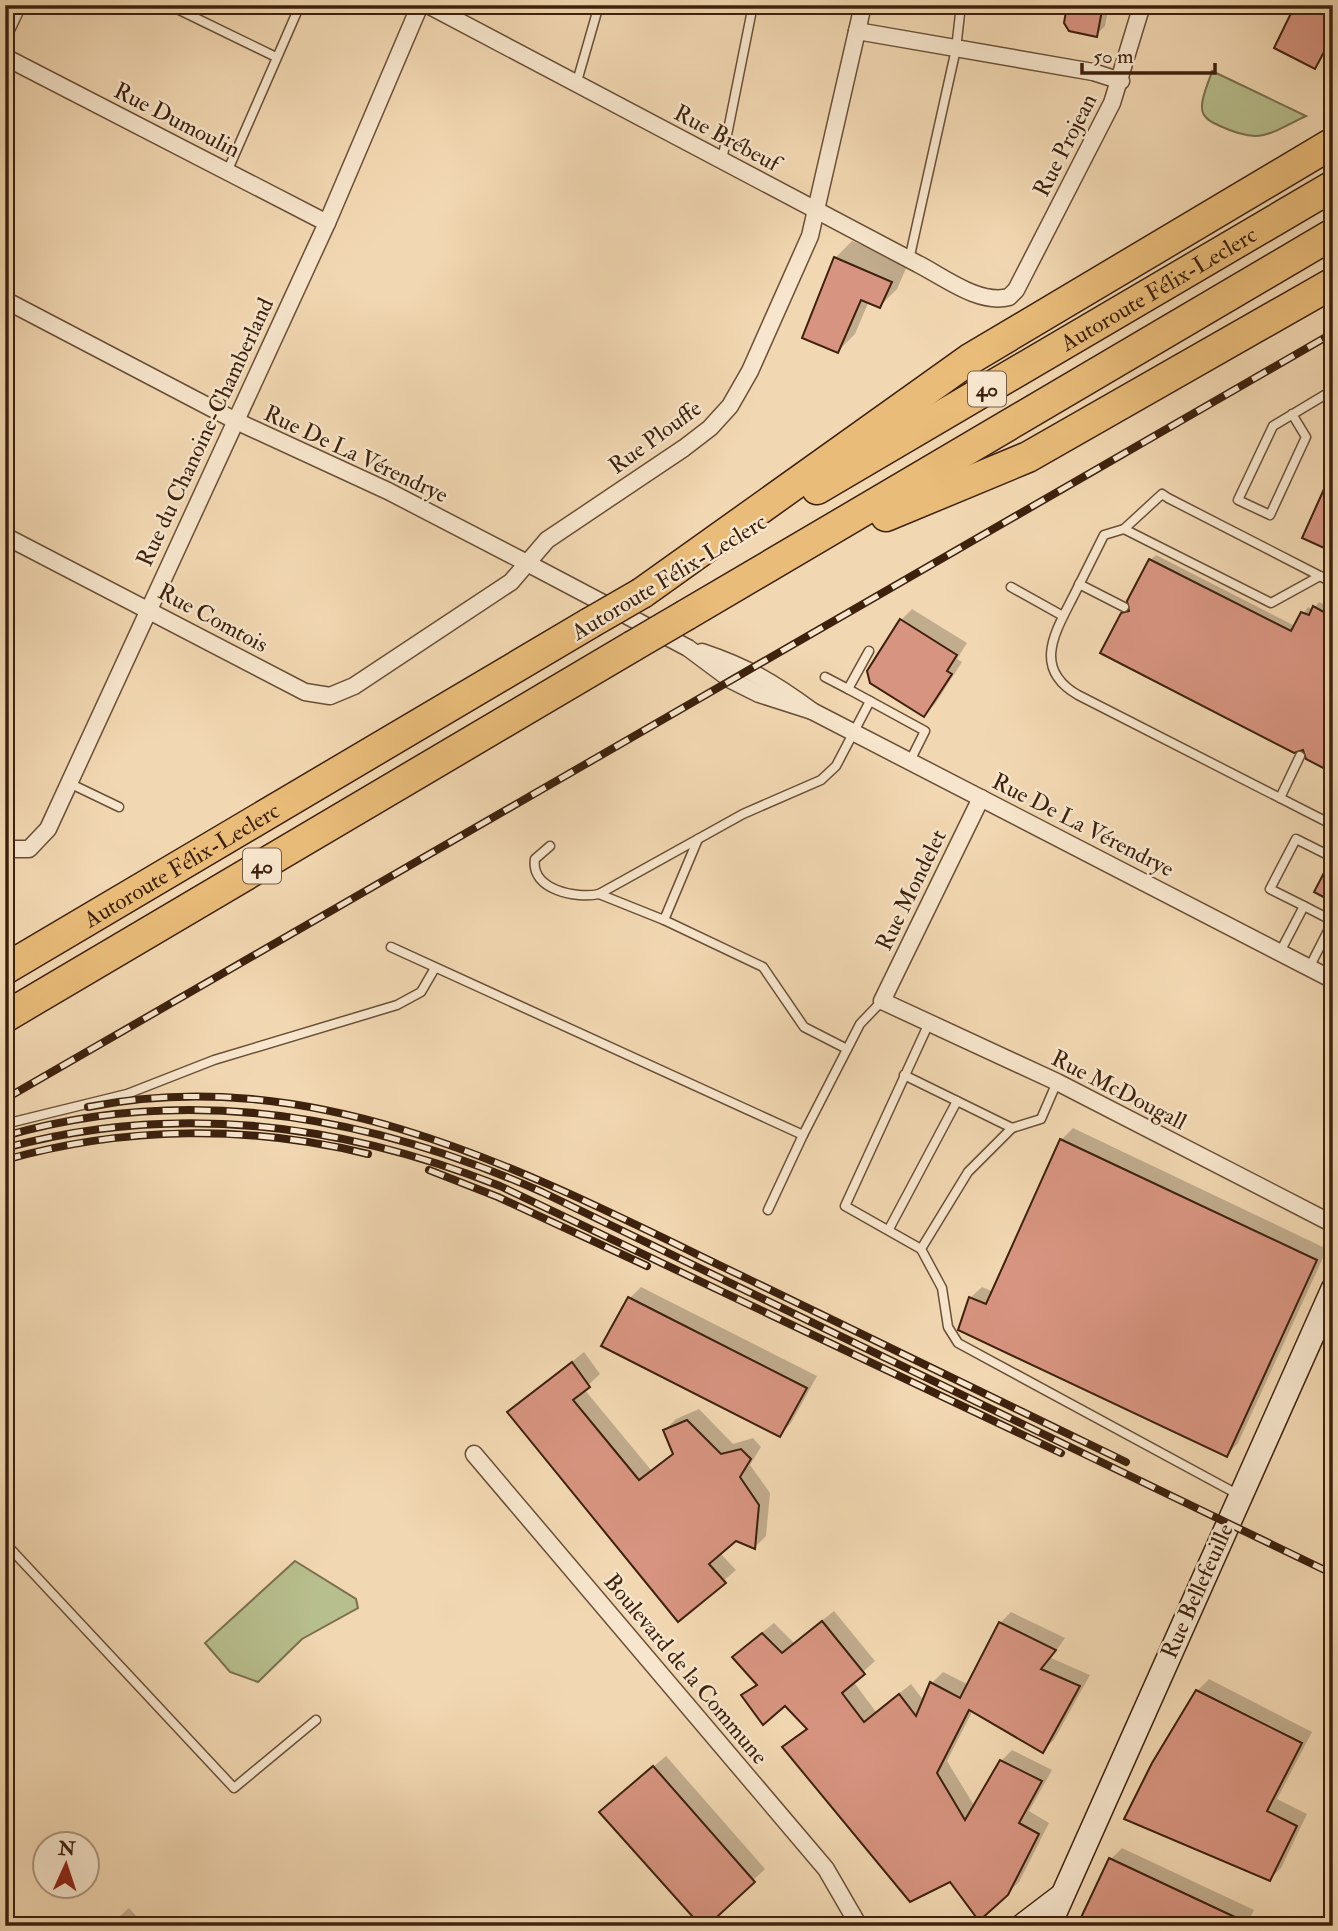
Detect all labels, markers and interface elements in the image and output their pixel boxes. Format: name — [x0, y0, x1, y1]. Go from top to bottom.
scale bar — [1082, 32, 1216, 76]
text: 50 m — [1093, 43, 1134, 70]
street label: Rue Dumoulin — [109, 76, 245, 164]
street label: Rue Projean — [1027, 89, 1103, 201]
street label: Rue Brébeuf — [669, 98, 788, 180]
street label: Autoroute Félix-Leclerc — [1054, 220, 1262, 358]
street label: Rue du Chanoine-Chamberland — [130, 293, 280, 571]
road number: 40 — [968, 372, 1006, 406]
street label: Rue Plouffe — [603, 393, 707, 480]
street label: Rue De La Vérendrye — [259, 399, 453, 510]
street label: Autoroute Félix-Leclerc — [565, 507, 772, 647]
street label: Rue Comtois — [153, 577, 273, 659]
street label: Rue De La Vérendrye — [987, 767, 1179, 884]
street label: Autoroute Félix-Leclerc — [77, 796, 285, 934]
street label: Rue Mondelet — [869, 825, 953, 955]
road number: 40 — [243, 848, 281, 884]
street label: Rue McDougall — [1047, 1044, 1192, 1137]
street label: Rue Bellefeuille — [1154, 1519, 1240, 1663]
street label: Boulevard de la Commune — [598, 1568, 775, 1771]
north arrow — [32, 1829, 102, 1899]
text: N — [57, 1837, 77, 1862]

